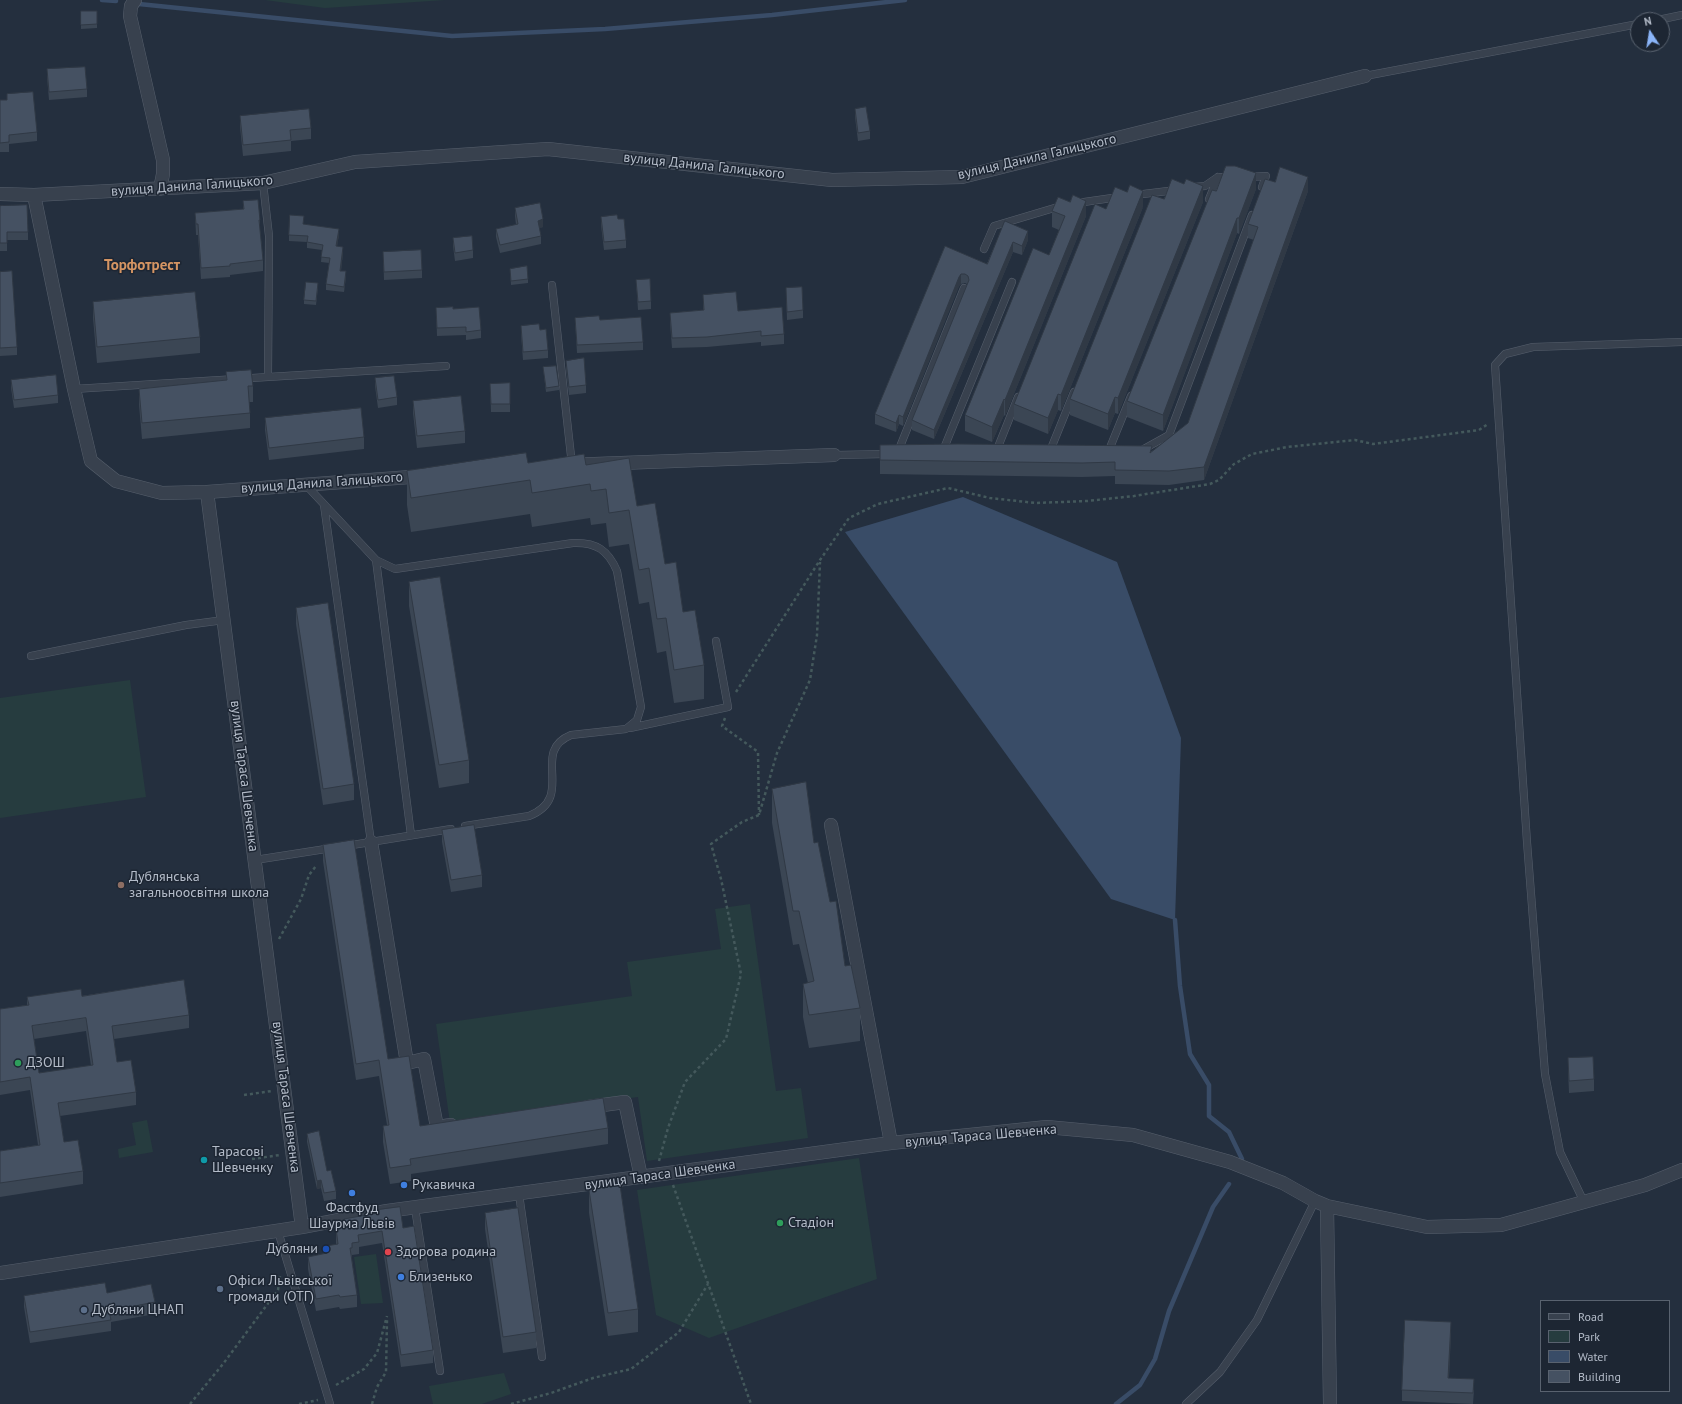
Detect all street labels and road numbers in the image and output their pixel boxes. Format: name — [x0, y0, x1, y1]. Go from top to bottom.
street label: вулиця Данила Галицького — [956, 131, 1118, 183]
street label: вулиця Данила Галицького — [622, 149, 786, 183]
street label: вулиця Данила Галицького — [110, 172, 274, 200]
street label: вулиця Данила Галицького — [240, 469, 404, 497]
street label: вулиця Тараса Шевченка — [226, 699, 262, 853]
street label: вулиця Тараса Шевченка — [268, 1020, 304, 1174]
street label: вулиця Тараса Шевченка — [904, 1121, 1058, 1151]
street label: вулиця Тараса Шевченка — [583, 1156, 737, 1194]

